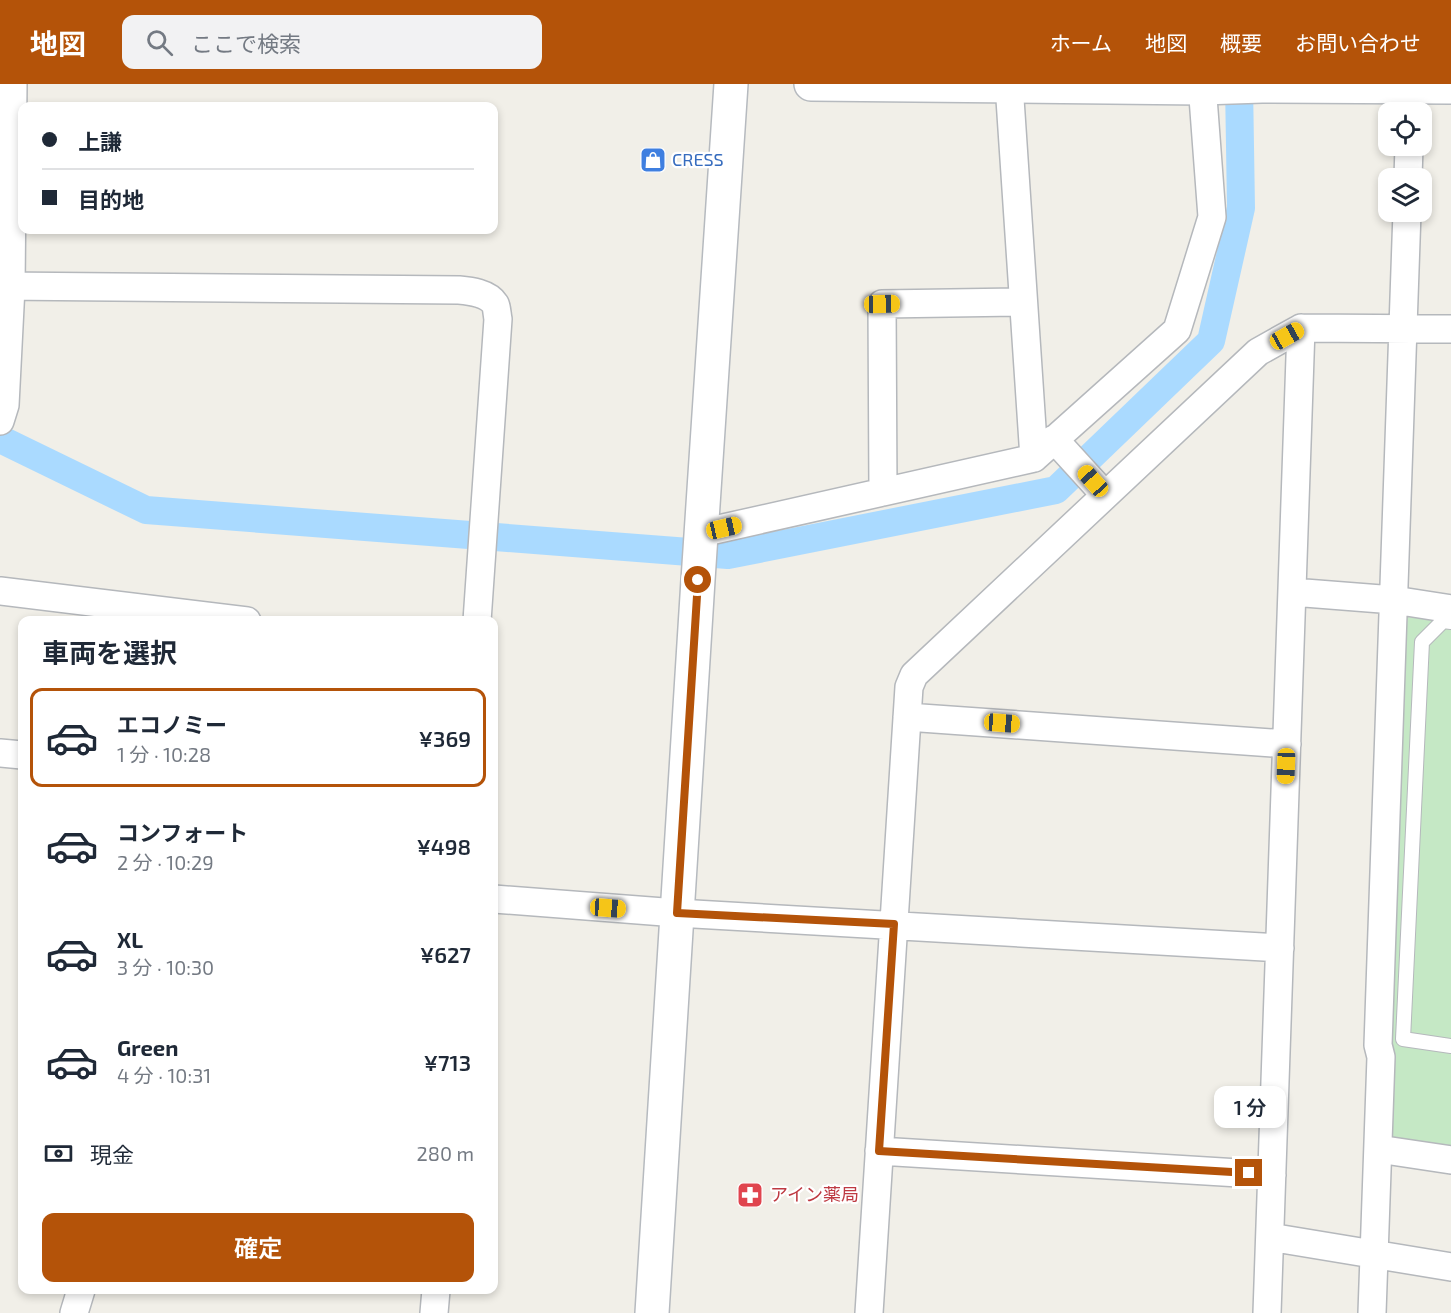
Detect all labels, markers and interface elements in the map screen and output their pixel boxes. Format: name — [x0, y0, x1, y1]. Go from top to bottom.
search box — [122, 15, 542, 69]
text: 地図 — [30, 26, 86, 60]
icon: search — [143, 26, 176, 59]
text: ここで検索 — [191, 30, 301, 56]
text: ホーム — [1050, 30, 1112, 55]
text: 地図 — [1145, 30, 1187, 55]
text: 概要 — [1220, 30, 1262, 55]
text: お問い合わせ — [1295, 30, 1421, 55]
map controls — [1378, 102, 1432, 222]
button: locate — [1378, 102, 1432, 156]
text: 上謙 — [78, 128, 122, 154]
shop icon: CRESS — [638, 145, 668, 175]
place label: CRESS — [672, 148, 724, 170]
button: layers — [1378, 168, 1432, 222]
text: 目的地 — [78, 186, 144, 212]
car — [864, 295, 900, 313]
car — [1267, 319, 1307, 353]
car — [1074, 462, 1112, 500]
car — [704, 515, 744, 541]
route start — [684, 566, 711, 593]
text: 車両を選択 — [42, 636, 177, 668]
icon: car — [45, 711, 99, 765]
text: エコノミー — [117, 711, 227, 737]
car — [983, 713, 1021, 733]
text: ¥369 — [419, 725, 471, 751]
text: 1 分 · 10:28 — [117, 742, 211, 766]
car — [1276, 748, 1296, 784]
icon: car — [45, 819, 99, 873]
text: コンフォート — [117, 819, 248, 845]
text: ¥498 — [417, 833, 471, 859]
text: 2 分 · 10:29 — [117, 850, 214, 874]
car — [589, 898, 627, 918]
text: XL — [117, 926, 143, 952]
icon: car — [45, 927, 99, 981]
text: ¥627 — [420, 941, 471, 967]
text: 3 分 · 10:30 — [117, 955, 214, 979]
text: Green — [117, 1034, 179, 1060]
icon: car — [45, 1035, 99, 1089]
text: ¥713 — [424, 1049, 471, 1075]
text: 4 分 · 10:31 — [117, 1063, 211, 1087]
callout: 1 分 — [1213, 1086, 1285, 1128]
text: 1 分 — [1234, 1095, 1266, 1119]
icon: cash — [42, 1137, 75, 1170]
text: 現金 — [90, 1141, 134, 1167]
text: 280 m — [417, 1141, 474, 1165]
route end — [1235, 1159, 1262, 1186]
pharmacy icon: アイン薬局 — [735, 1180, 765, 1210]
place label: アイン薬局 — [770, 1183, 859, 1205]
button: 確定 — [42, 1213, 474, 1282]

